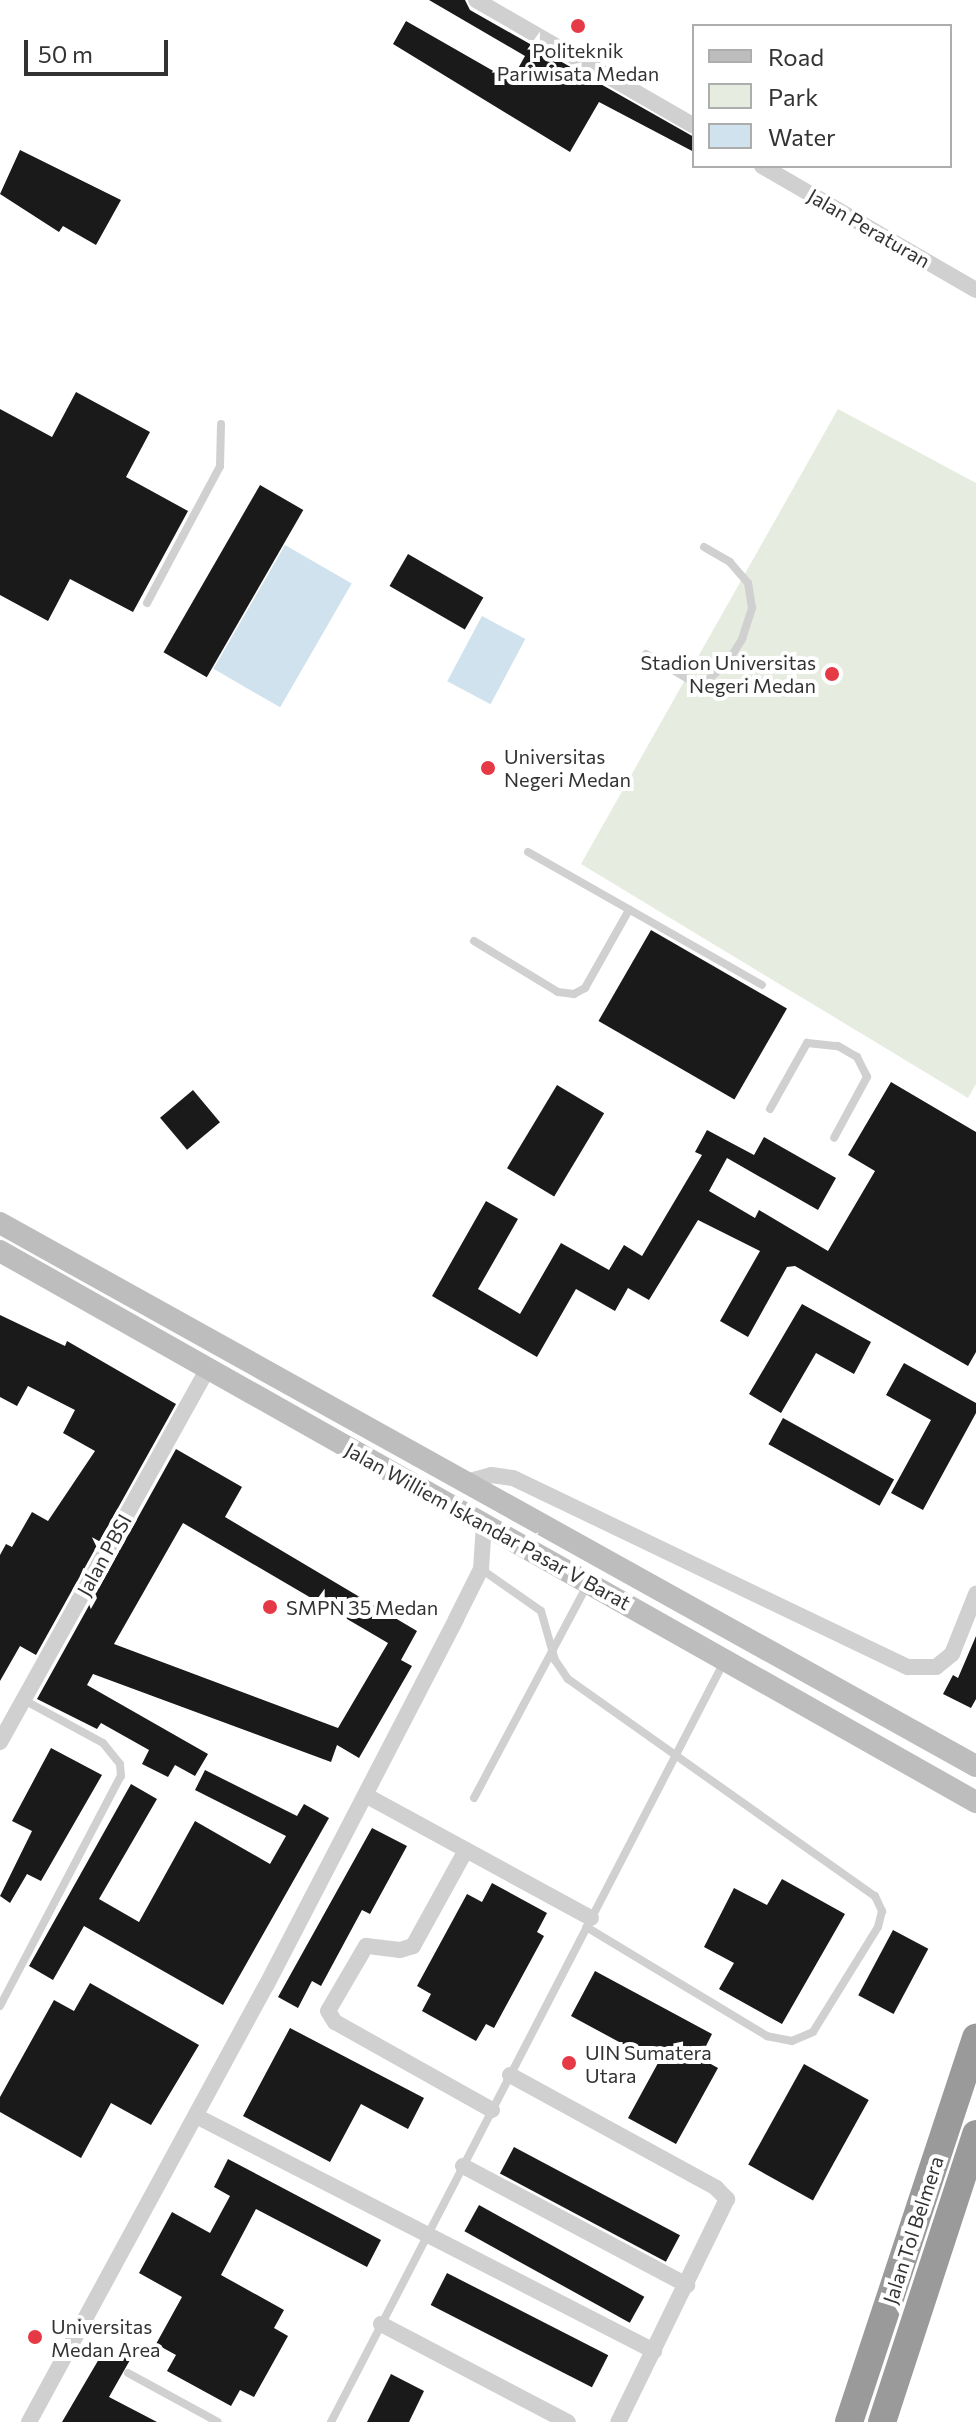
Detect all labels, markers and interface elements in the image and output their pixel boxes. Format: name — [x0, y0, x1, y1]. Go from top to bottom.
marker: Politeknik Pariwisata Medan — [569, 17, 587, 35]
scale bar — [28, 24, 172, 74]
legend — [692, 24, 952, 168]
place label: Politeknik Pariwisata Medan — [497, 38, 659, 85]
text: 50 m — [38, 39, 93, 68]
text: Road — [768, 42, 824, 71]
text: Park — [768, 82, 818, 111]
text: Water — [768, 122, 836, 151]
street label: Jalan Peraturan — [804, 183, 934, 273]
place label: Stadion Universitas Negeri Medan — [641, 650, 816, 697]
marker: Stadion Universitas Negeri Medan — [823, 665, 841, 683]
place label: Universitas Negeri Medan — [504, 744, 631, 791]
marker: Universitas Negeri Medan — [479, 759, 497, 777]
street label: Jalan Williem Iskandar Pasar V Barat — [341, 1437, 635, 1615]
street label: Jalan PBSI — [72, 1510, 136, 1600]
place label: SMPN 35 Medan — [286, 1595, 438, 1619]
marker: SMPN 35 Medan — [261, 1598, 279, 1616]
place label: UIN Sumatera Utara — [585, 2040, 712, 2087]
marker: UIN Sumatera Utara — [560, 2054, 578, 2072]
street label: Jalan Tol Belmera — [878, 2153, 948, 2307]
place label: Universitas Medan Area — [51, 2314, 160, 2361]
marker: Universitas Medan Area — [26, 2328, 44, 2346]

